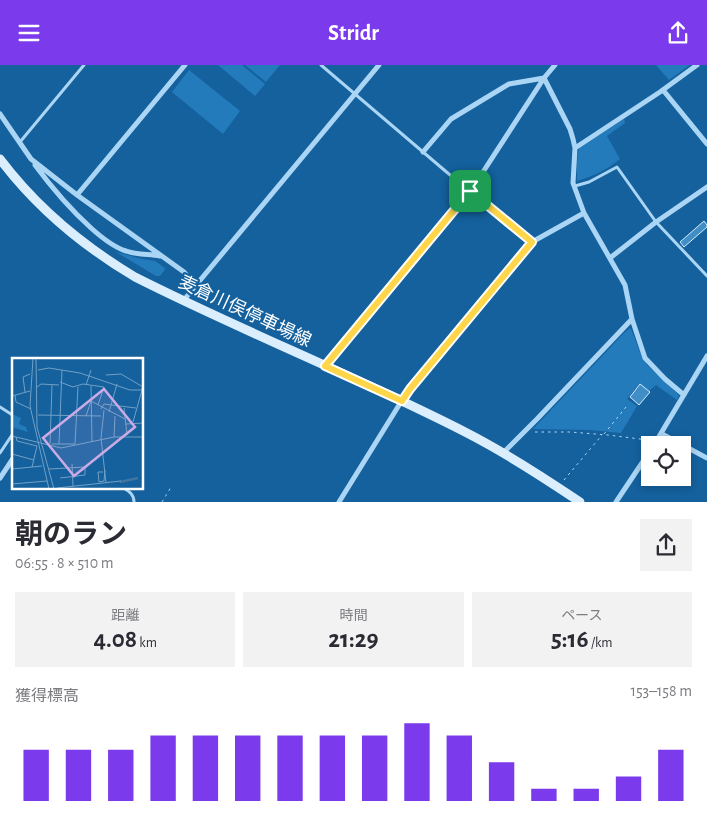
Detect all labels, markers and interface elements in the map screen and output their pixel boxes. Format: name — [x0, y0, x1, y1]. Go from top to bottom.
icon: menu — [15, 19, 43, 47]
icon: share — [664, 19, 692, 47]
text: Stridr — [328, 22, 379, 44]
pin — [449, 170, 491, 212]
icon: arrive — [456, 177, 484, 205]
street label: 麦倉川俣停車場線 — [176, 272, 314, 350]
inset map — [12, 358, 144, 489]
map controls — [641, 436, 691, 486]
button: locate — [641, 436, 691, 486]
button: share — [640, 519, 692, 571]
text: 朝のラン — [15, 521, 127, 549]
text: 06:55 · 8 × 510 m — [15, 555, 114, 571]
text: 距離 — [111, 609, 139, 623]
text: 時間 — [339, 609, 367, 623]
text: ペース — [561, 609, 602, 623]
text: 4.08 — [93, 627, 137, 652]
text: 21:29 — [328, 627, 379, 652]
text: 5:16 — [551, 627, 589, 652]
text: km — [137, 636, 157, 650]
text: /km — [589, 636, 613, 650]
text: 153–158 m — [630, 683, 692, 699]
text: 獲得標高 — [15, 688, 79, 704]

